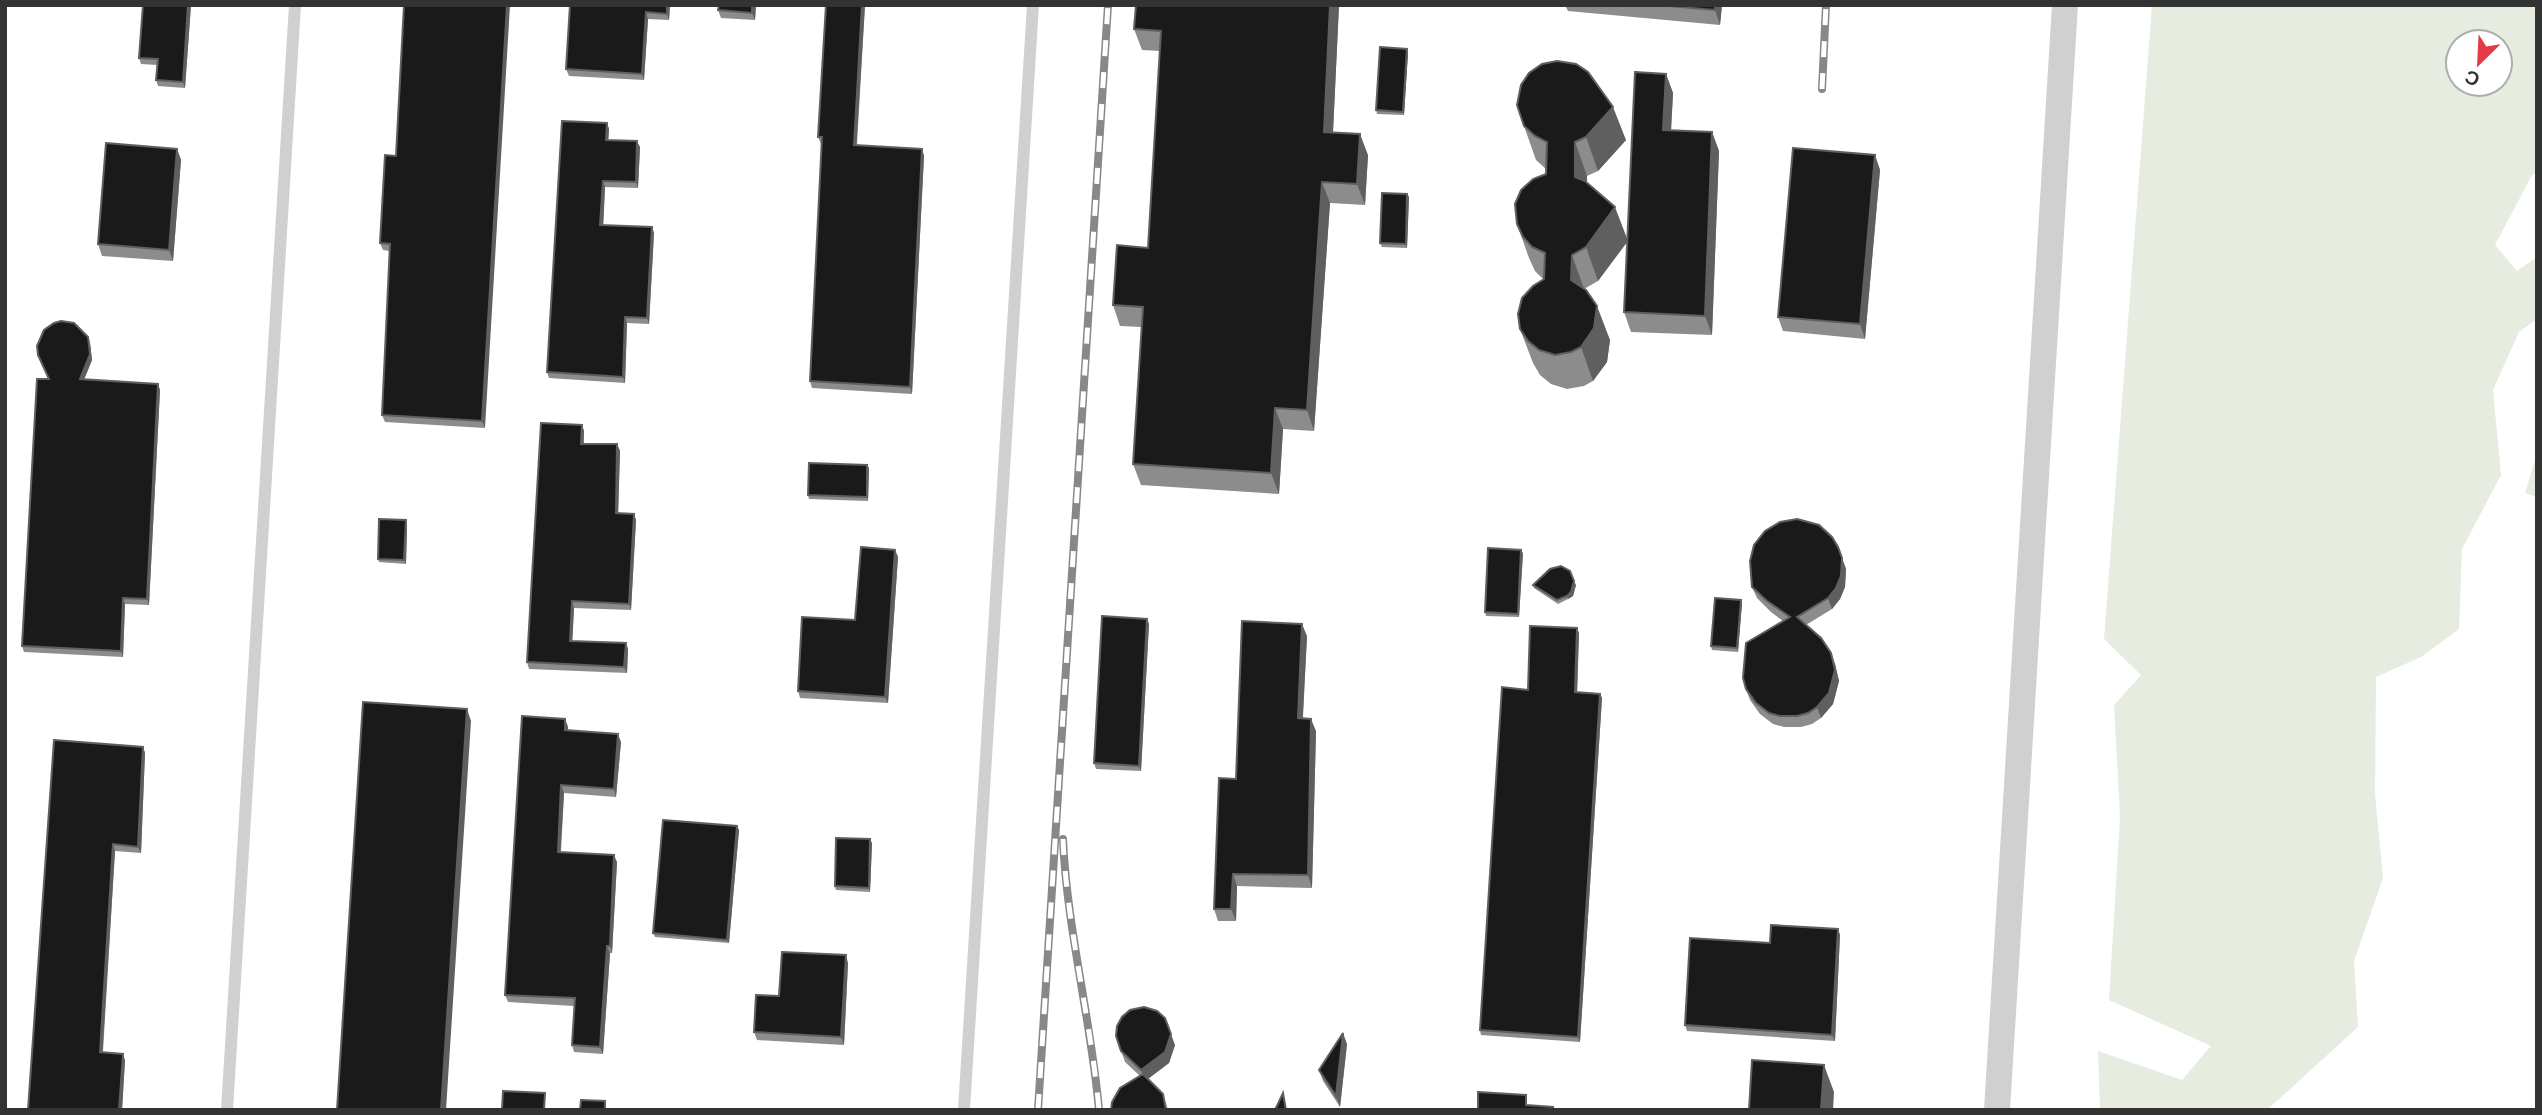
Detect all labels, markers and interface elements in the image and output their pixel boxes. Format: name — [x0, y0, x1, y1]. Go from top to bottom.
north arrow — [2444, 28, 2514, 98]
text: С — [2462, 66, 2483, 90]

